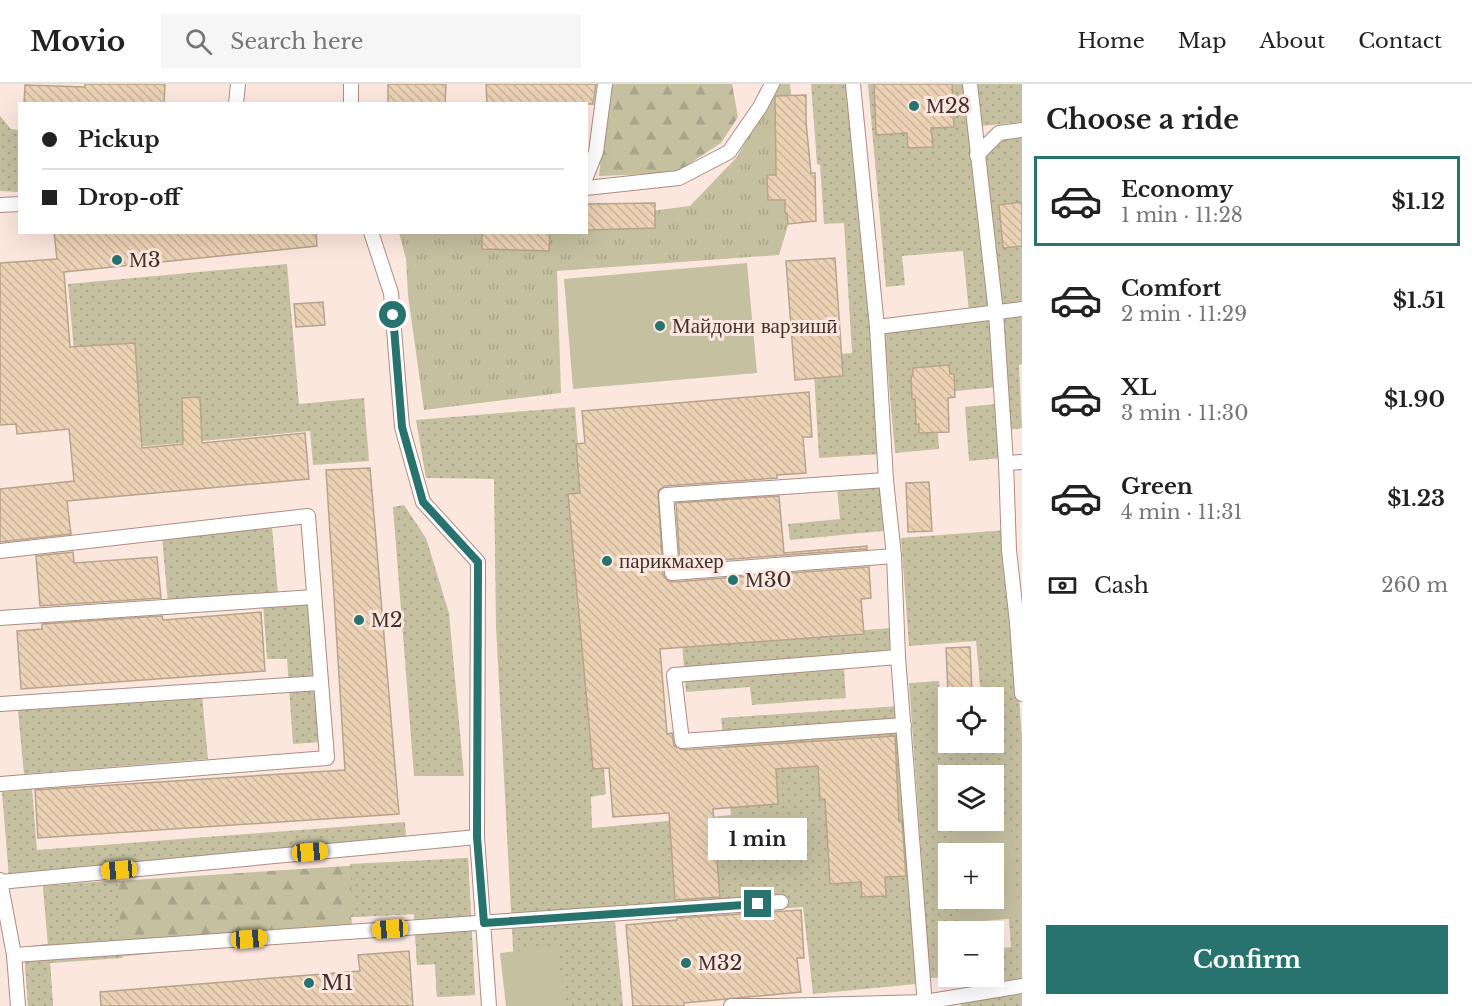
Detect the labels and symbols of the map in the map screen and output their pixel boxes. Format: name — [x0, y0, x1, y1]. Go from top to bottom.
place label: М28 — [926, 93, 970, 119]
marker: М28 — [907, 99, 921, 113]
place label: М3 — [129, 247, 161, 273]
marker: М3 — [110, 253, 124, 267]
route start — [379, 301, 406, 328]
place label: Майдони варзишӣ — [672, 313, 838, 339]
marker: Майдони варзишӣ — [653, 319, 667, 333]
place label: парикмахер — [619, 548, 724, 574]
marker: парикмахер — [600, 554, 614, 568]
place label: М30 — [745, 567, 792, 593]
marker: М30 — [726, 573, 740, 587]
place label: М2 — [371, 607, 403, 633]
marker: М2 — [352, 613, 366, 627]
callout: 1 min — [708, 817, 807, 859]
car — [291, 841, 329, 863]
car — [100, 859, 138, 881]
route end — [744, 890, 771, 917]
car — [371, 919, 409, 939]
car — [230, 929, 268, 949]
place label: М32 — [698, 950, 743, 976]
marker: М32 — [679, 956, 693, 970]
place label: M1 — [321, 970, 353, 996]
marker: M1 — [302, 976, 316, 990]

